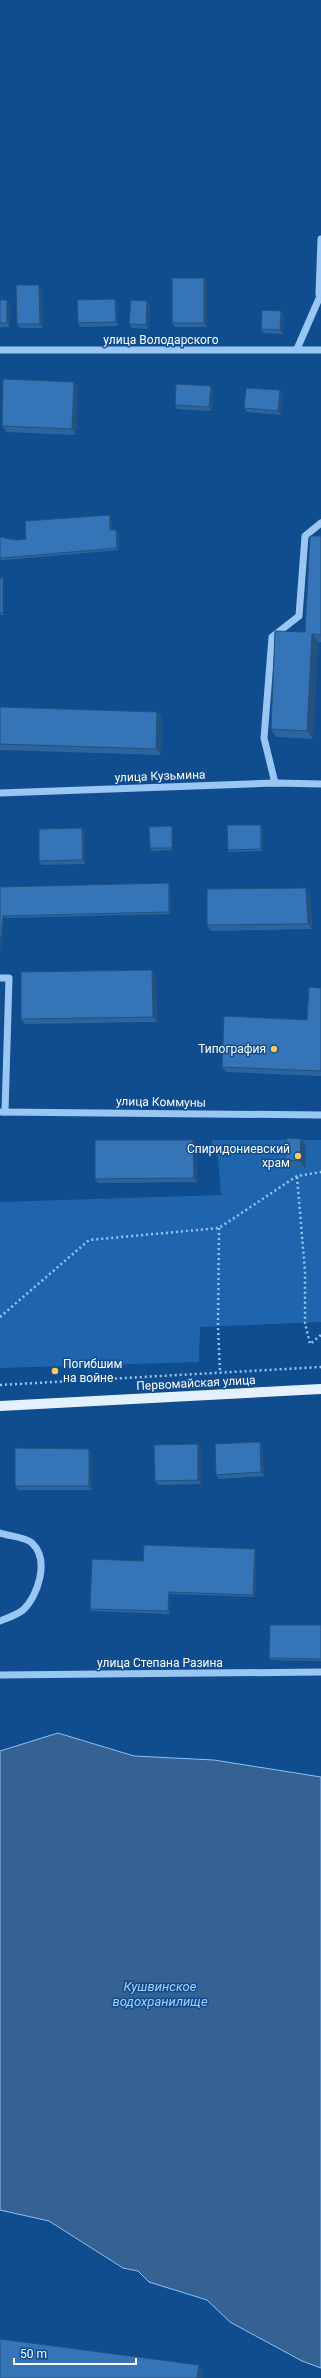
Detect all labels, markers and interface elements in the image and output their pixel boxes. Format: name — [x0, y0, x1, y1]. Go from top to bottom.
street label: улица Володарского — [103, 333, 219, 347]
street label: улица Кузьмина — [114, 767, 206, 785]
place label: Типография — [198, 1042, 266, 1056]
marker: Типография — [269, 1044, 279, 1054]
street label: улица Коммуны — [116, 1094, 206, 1110]
place label: Спиридониевский храм — [187, 1142, 290, 1170]
marker: Спиридониевский храм — [293, 1151, 303, 1161]
place label: Погибшим на войне — [63, 1357, 122, 1385]
marker: Погибшим на войне — [50, 1366, 60, 1376]
street label: Первомайская улица — [136, 1373, 256, 1393]
street label: улица Степана Разина — [97, 1656, 223, 1670]
water label: Кушвинское водохранилище — [112, 1979, 208, 2009]
scale bar — [14, 2340, 136, 2366]
text: 50 m — [20, 2347, 47, 2361]

